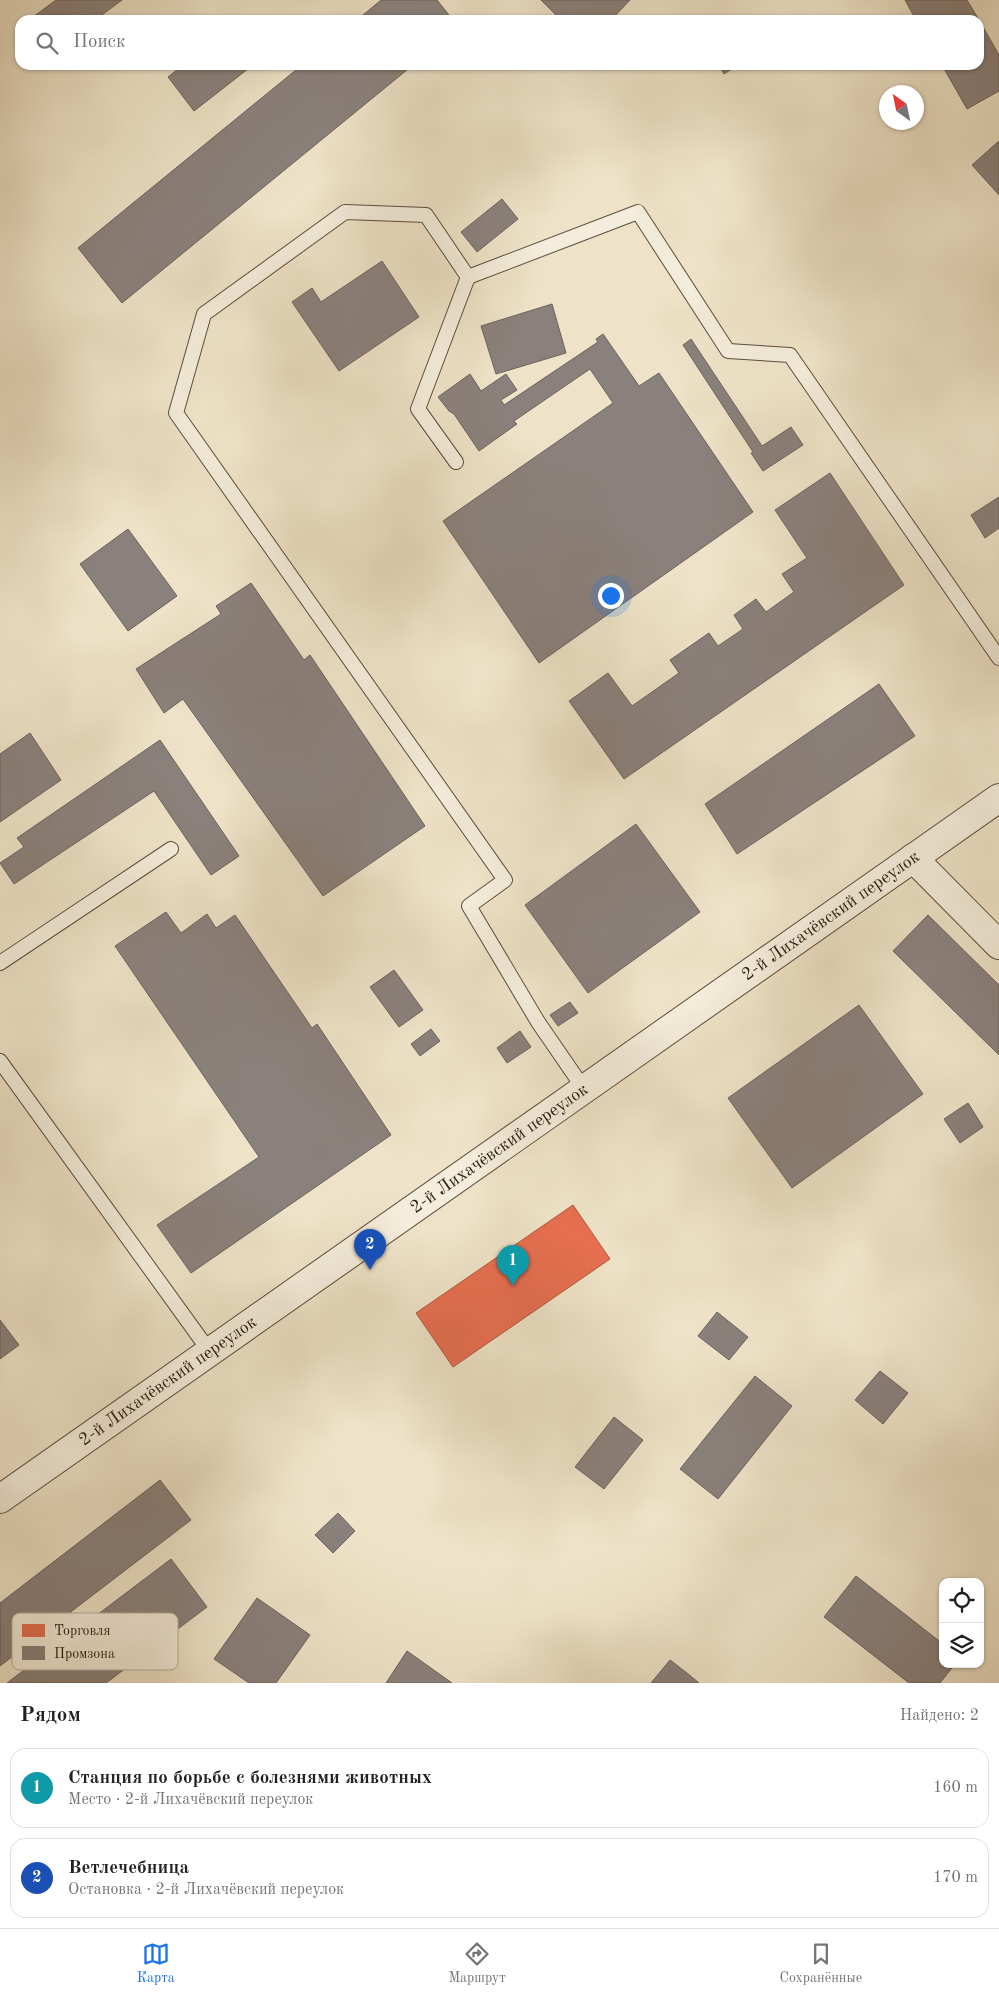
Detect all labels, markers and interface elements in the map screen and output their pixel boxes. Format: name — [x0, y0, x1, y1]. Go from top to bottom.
search box — [15, 15, 984, 70]
icon: search — [33, 29, 61, 57]
text: Поиск — [73, 33, 125, 52]
north arrow — [879, 85, 924, 130]
your location — [598, 583, 624, 609]
street label: 2-й Лихачёвский переулок — [739, 848, 923, 984]
street label: 2-й Лихачёвский переулок — [407, 1080, 591, 1217]
pin: 2 — [354, 1229, 386, 1270]
pin: 1 — [497, 1245, 529, 1286]
street label: 2-й Лихачёвский переулок — [76, 1313, 260, 1450]
map controls — [939, 1578, 984, 1668]
button: locate — [939, 1578, 984, 1623]
legend — [12, 1613, 178, 1670]
button: layers — [939, 1623, 984, 1668]
text: Торговля — [54, 1624, 111, 1638]
text: Промзона — [54, 1647, 115, 1661]
text: Рядом — [20, 1705, 81, 1726]
text: Найдено: 2 — [900, 1708, 979, 1724]
text: Станция по борьбе с болезнями животных — [68, 1769, 432, 1788]
text: 1 — [32, 1780, 42, 1796]
text: 160 m — [933, 1780, 978, 1796]
text: Место · 2-й Лихачёвский переулок — [68, 1792, 313, 1808]
text: Ветлечебница — [68, 1859, 189, 1878]
text: 2 — [32, 1870, 42, 1886]
text: 170 m — [933, 1870, 978, 1886]
text: Остановка · 2-й Лихачёвский переулок — [68, 1882, 344, 1898]
tab: Карта — [137, 1940, 175, 1987]
tab: Маршрут — [448, 1940, 506, 1987]
tab: Сохранённые — [780, 1940, 862, 1987]

